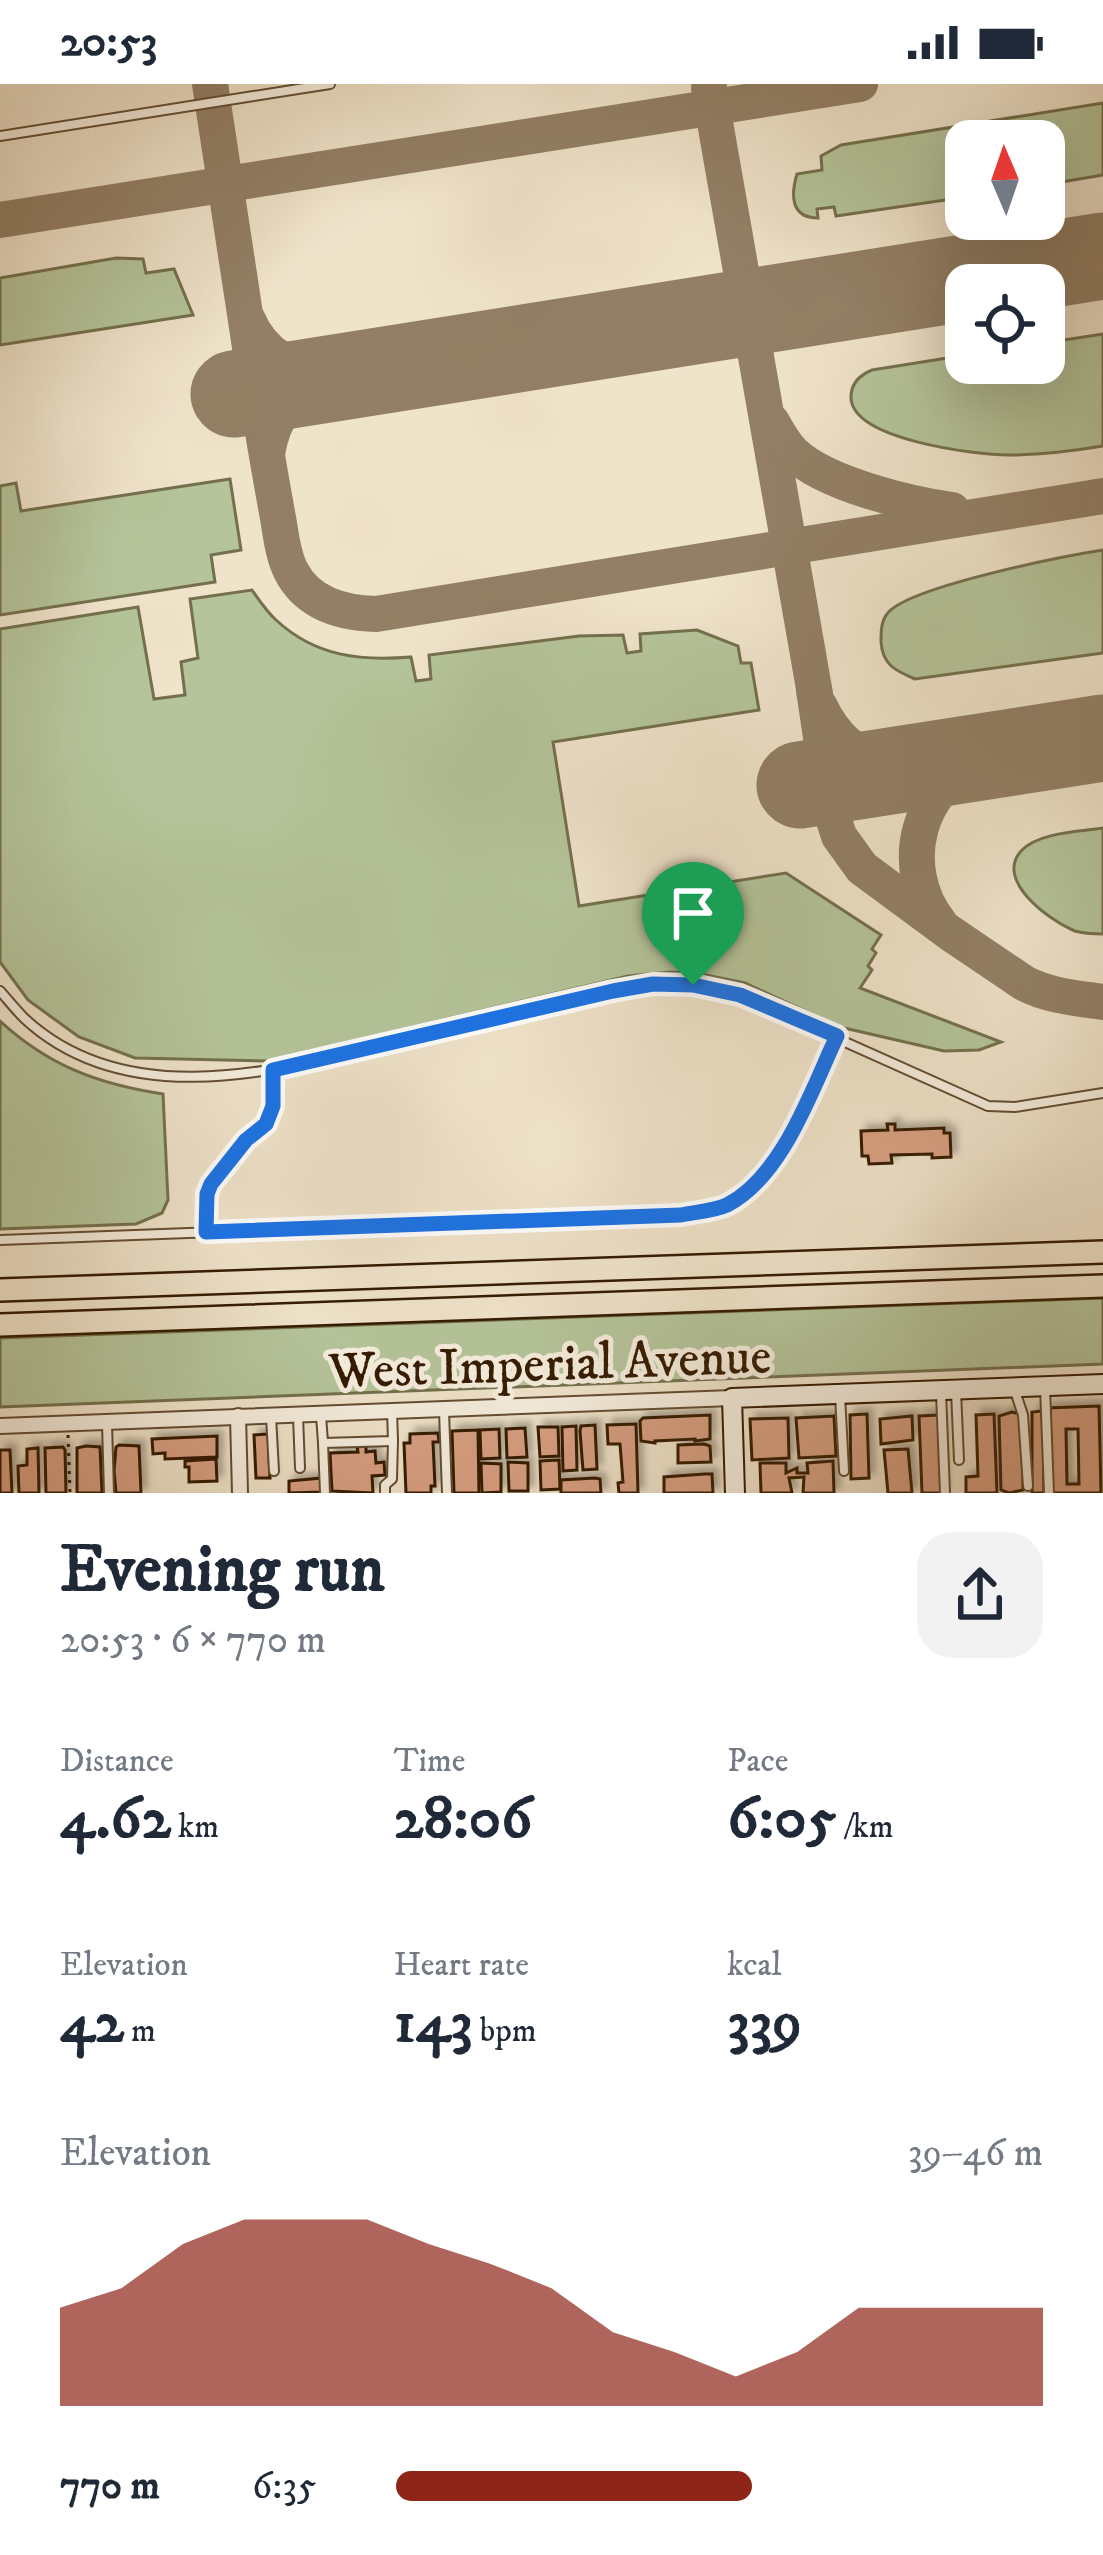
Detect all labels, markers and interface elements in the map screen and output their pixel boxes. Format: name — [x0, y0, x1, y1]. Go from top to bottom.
text: 20:53 — [60, 14, 157, 70]
north arrow — [945, 120, 1065, 240]
map controls — [945, 120, 1065, 384]
button: locate — [945, 264, 1065, 384]
pin — [642, 862, 744, 985]
icon: arrive — [660, 880, 726, 946]
street label: West Imperial Avenue — [327, 1325, 773, 1405]
text: Evening run — [60, 1530, 385, 1612]
button: share — [917, 1532, 1043, 1658]
text: 20:53 · 6 × 770 m — [60, 1616, 326, 1665]
text: Distance — [60, 1741, 174, 1782]
text: Time — [394, 1741, 465, 1782]
text: Pace — [727, 1741, 788, 1782]
text: 4.62 — [60, 1782, 171, 1857]
text: 28:06 — [394, 1782, 532, 1857]
text: 6:05 — [727, 1782, 836, 1857]
text: km — [171, 1807, 219, 1848]
text: /km — [836, 1807, 894, 1848]
text: Elevation — [60, 1945, 188, 1986]
text: Heart rate — [394, 1945, 529, 1986]
text: kcal — [727, 1945, 782, 1986]
text: 42 — [60, 1986, 124, 2061]
text: 143 — [394, 1986, 473, 2061]
text: 339 — [727, 1986, 802, 2061]
text: m — [124, 2011, 156, 2052]
text: bpm — [473, 2011, 537, 2052]
text: Elevation — [60, 2129, 211, 2178]
text: 39–46 m — [908, 2129, 1043, 2178]
text: 770 m — [60, 2462, 160, 2511]
text: 6:35 — [252, 2462, 316, 2511]

